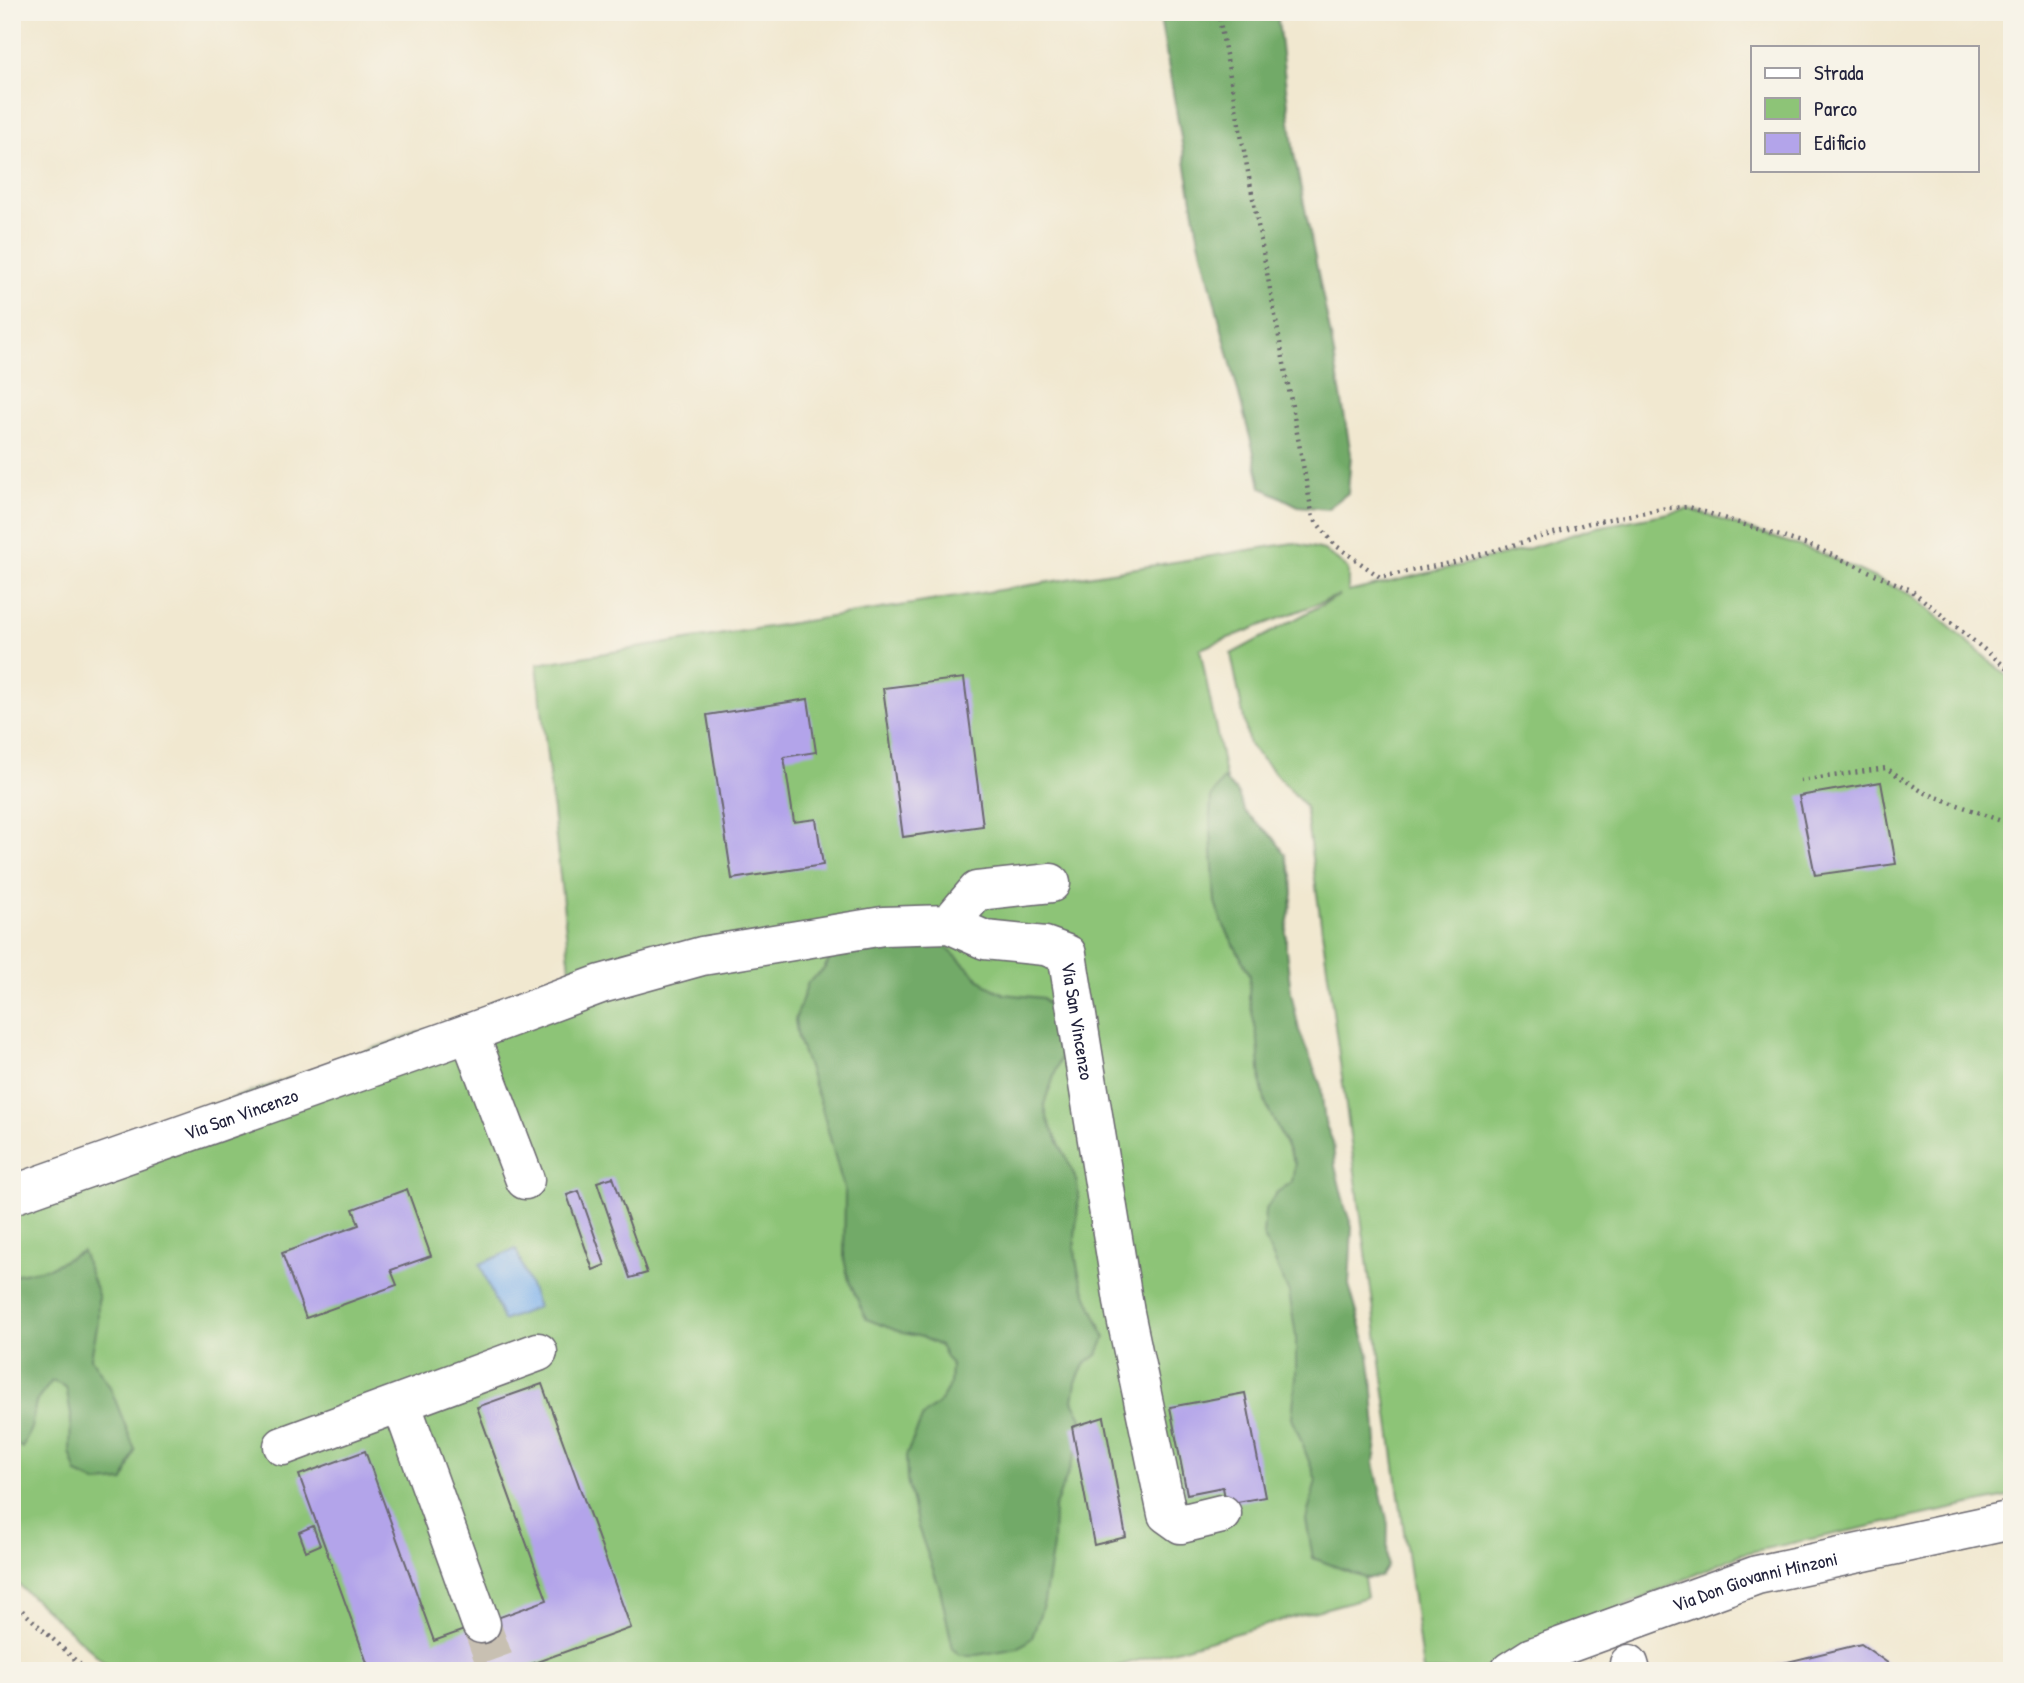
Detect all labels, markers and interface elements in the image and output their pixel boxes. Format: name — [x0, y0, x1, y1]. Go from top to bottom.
legend — [1751, 46, 1979, 172]
text: Strada — [1814, 58, 1864, 87]
text: Parco — [1814, 94, 1857, 123]
text: Edificio — [1814, 128, 1866, 157]
street label: Via San Vincenzo — [1056, 960, 1100, 1082]
street label: Via San Vincenzo — [181, 1082, 302, 1146]
street label: Via Don Giovanni Minzoni — [1669, 1545, 1840, 1618]

